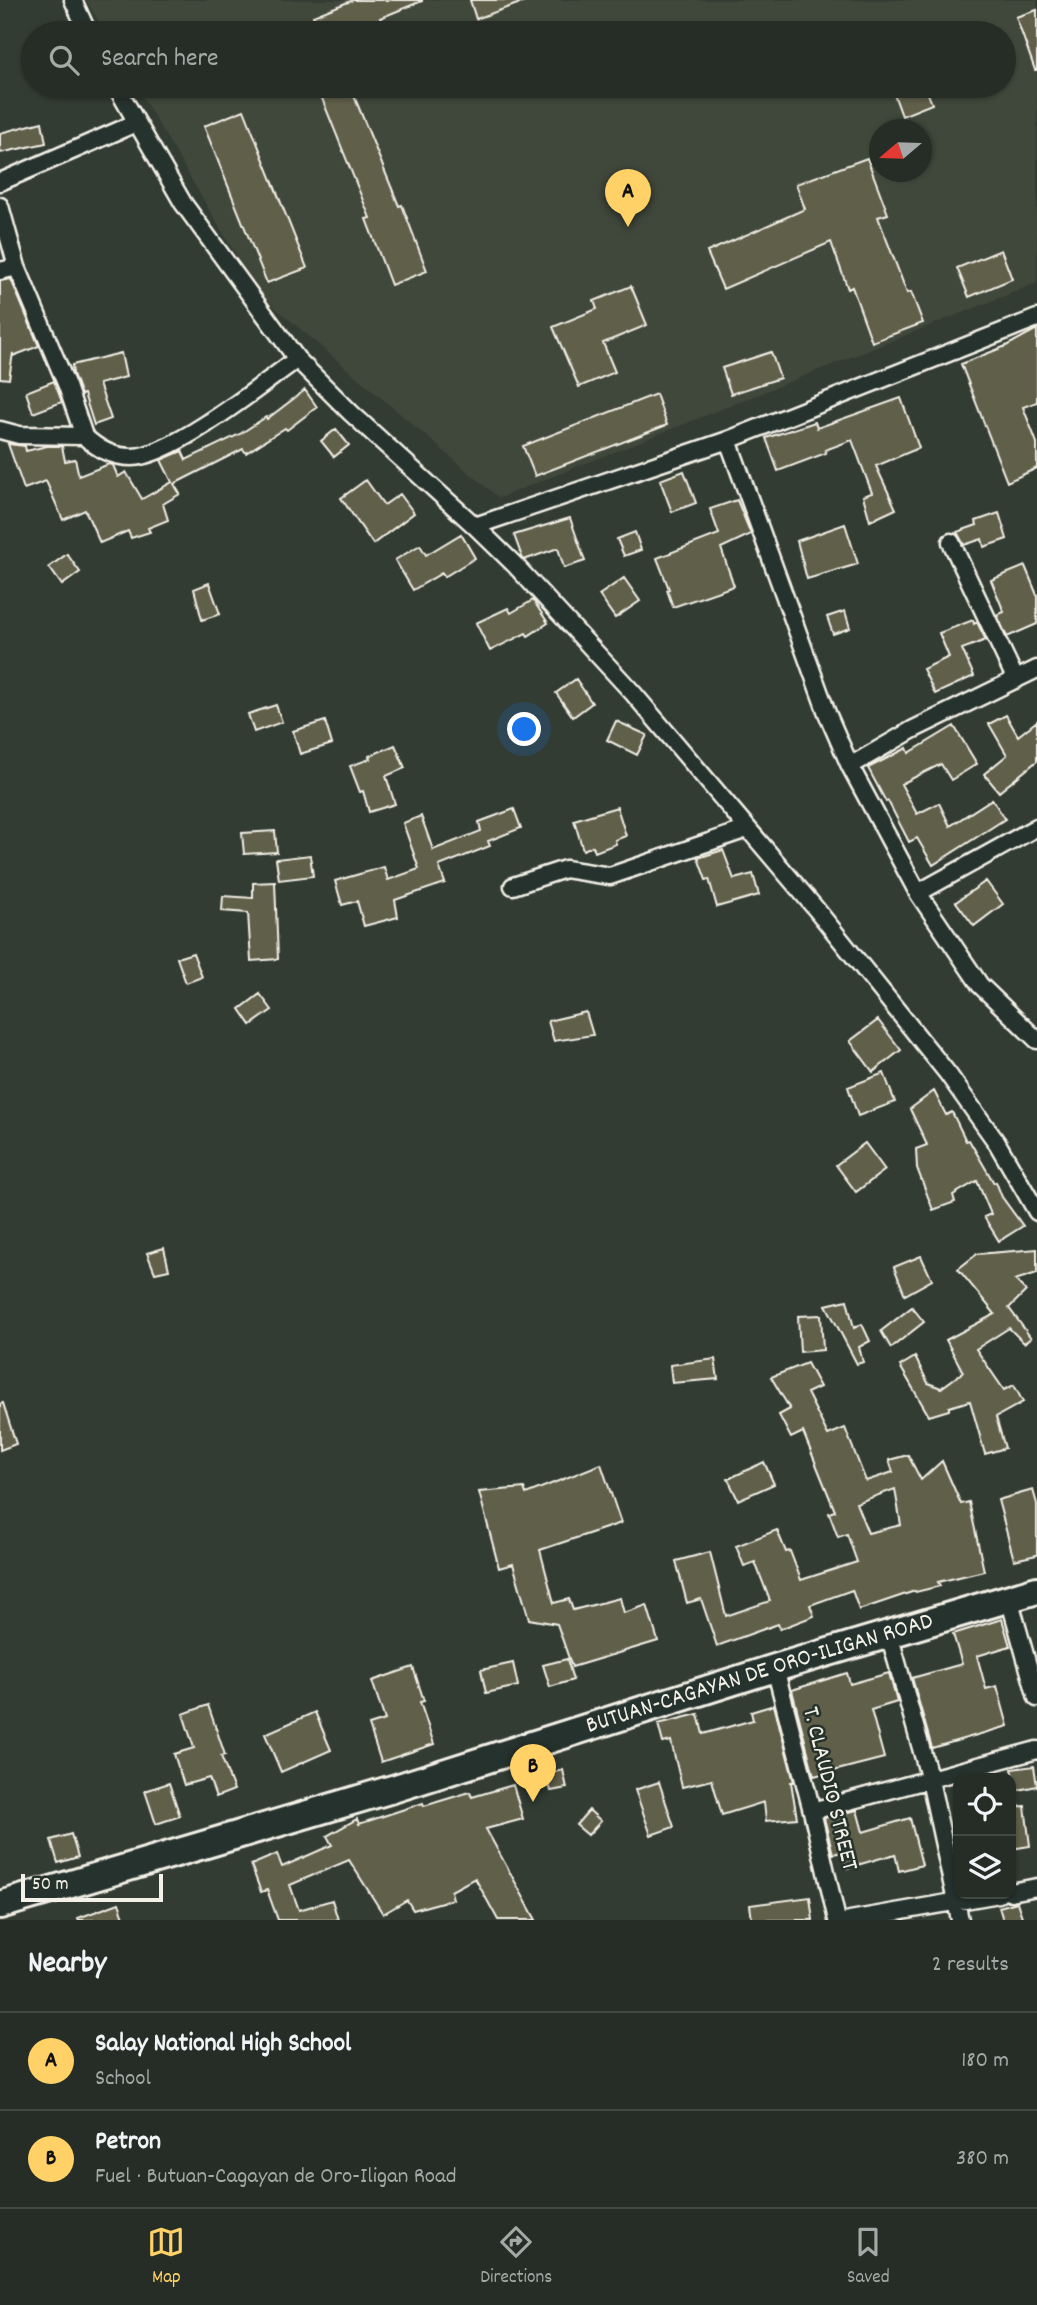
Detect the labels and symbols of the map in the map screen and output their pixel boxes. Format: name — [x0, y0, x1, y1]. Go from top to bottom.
north arrow — [869, 119, 932, 182]
pin: A — [605, 169, 651, 227]
your location — [507, 712, 541, 746]
street label: BUTUAN-CAGAYAN DE ORO-ILIGAN ROAD — [582, 1605, 937, 1744]
street label: T. CLAUDIO STREET — [792, 1703, 866, 1875]
pin: B — [510, 1744, 556, 1802]
scale bar — [21, 1871, 163, 1903]

